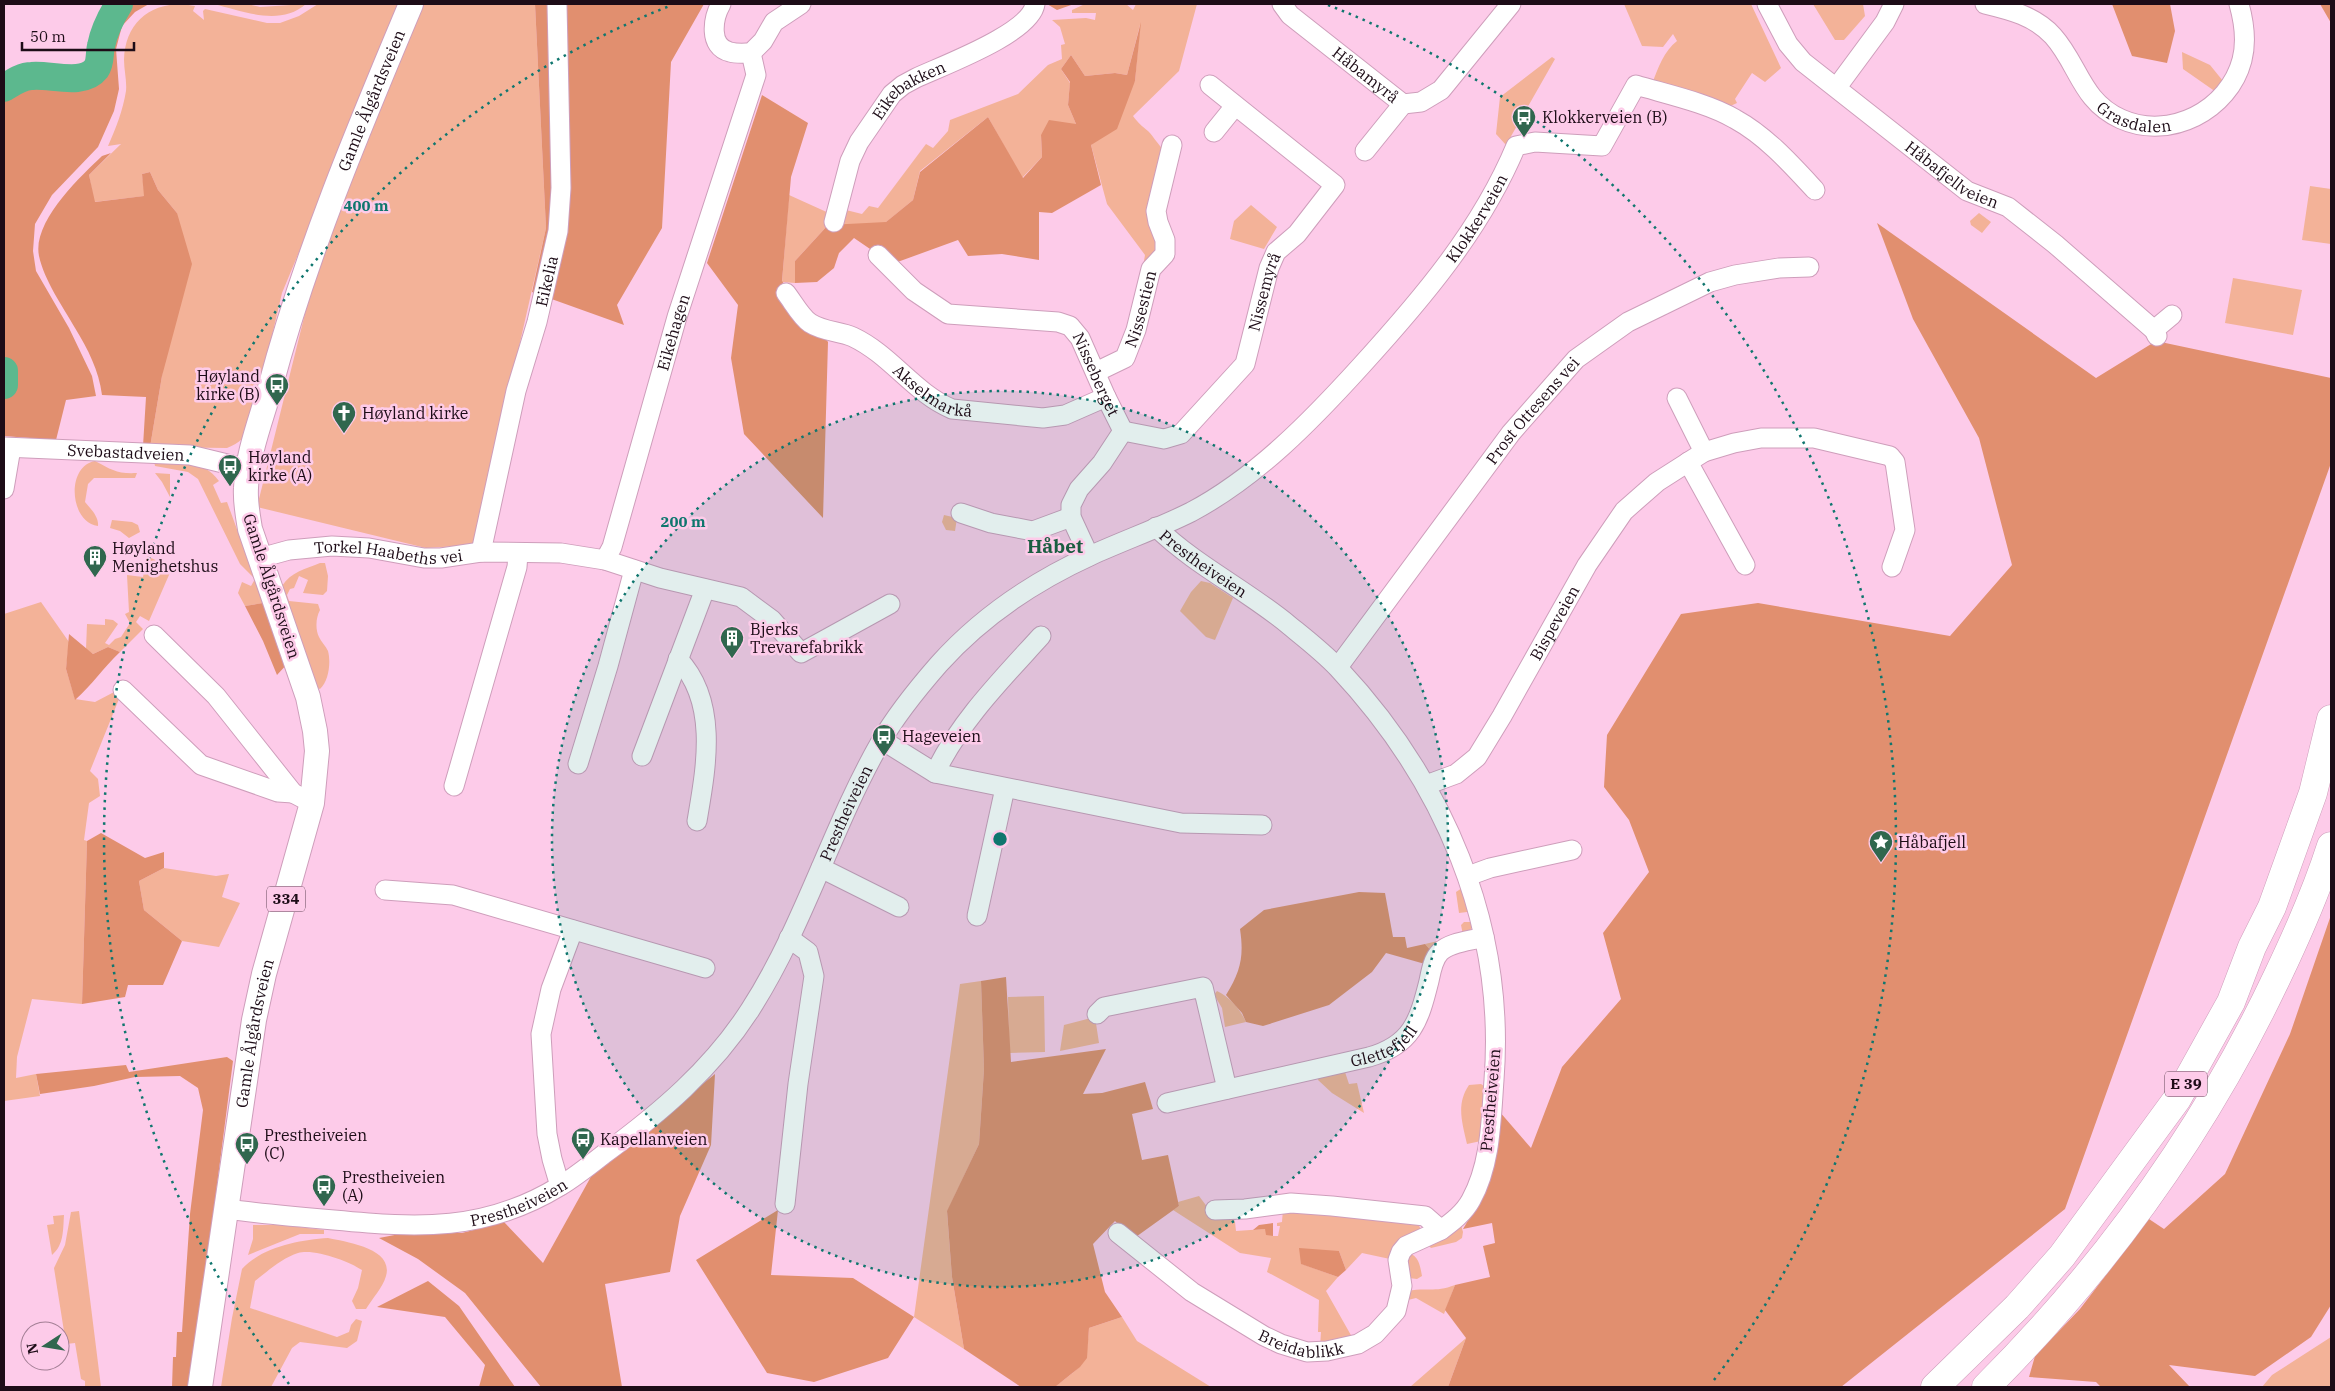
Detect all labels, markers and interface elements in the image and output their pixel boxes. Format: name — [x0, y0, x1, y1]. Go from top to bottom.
scale bar — [22, 20, 135, 52]
text: 50 m — [30, 27, 66, 46]
street label: Gamle Ålgårdsveien — [333, 27, 409, 174]
street label: Håbamyrå — [1328, 42, 1403, 107]
street label: Eikebakken — [867, 56, 948, 123]
street label: Grasdalen — [2093, 97, 2172, 136]
bus stop icon: Klokkerveien (B) — [1511, 104, 1537, 138]
place label: Klokkerveien (B) — [1542, 107, 1668, 127]
street label: Håbafjellveien — [1901, 136, 2002, 212]
street label: Klokkerveien — [1441, 171, 1512, 266]
text: 400 m — [343, 196, 389, 215]
street label: Nissemyrå — [1244, 249, 1285, 333]
street label: Eikelia — [531, 253, 562, 308]
street label: Nissestien — [1120, 268, 1160, 350]
street label: Eikehagen — [652, 291, 694, 373]
street label: Nisseberget — [1069, 329, 1124, 420]
street label: Prost Ottesens vei — [1481, 353, 1583, 468]
street label: Akselmarkå — [889, 360, 974, 421]
place label: Høyland kirke (B) — [196, 366, 260, 404]
bus stop icon: Høyland kirke (B) — [264, 372, 290, 406]
church icon: Høyland kirke — [331, 400, 357, 434]
place label: Høyland kirke — [362, 403, 468, 423]
street label: Svebastadveien — [67, 440, 185, 465]
place label: Høyland kirke (A) — [248, 447, 312, 485]
bus stop icon: Høyland kirke (A) — [217, 453, 243, 487]
street label: Gamle Ålgårdsveien — [239, 511, 306, 661]
text: 200 m — [660, 512, 706, 531]
street label: Prestheiveien — [1155, 525, 1251, 602]
district label: Håbet — [1027, 534, 1083, 558]
street label: Torkel Haabeths vei — [313, 536, 464, 569]
place label: Høyland Menighetshus — [112, 538, 218, 576]
building icon: Høyland Menighetshus — [82, 544, 108, 578]
street label: Bispeveien — [1525, 582, 1584, 664]
place label: Bjerks Trevarefabrikk — [750, 619, 864, 657]
building icon: Bjerks Trevarefabrikk — [719, 625, 745, 659]
bus stop icon: Hageveien — [871, 723, 897, 757]
place label: Hageveien — [902, 726, 981, 746]
street label: Prestheiveien — [815, 762, 876, 864]
place icon: Håbafjell — [1868, 829, 1894, 863]
centre of rings — [991, 830, 1009, 848]
place label: Håbafjell — [1898, 832, 1966, 852]
road number: 334 — [267, 886, 305, 912]
street label: Gamle Ålgårdsveien — [231, 956, 278, 1109]
street label: Glettefjell — [1348, 1021, 1421, 1071]
street label: Prestheiveien — [1476, 1048, 1504, 1152]
road number: E 39 — [2165, 1072, 2207, 1096]
place label: Prestheiveien (C) — [264, 1125, 367, 1163]
bus stop icon: Kapellanveien — [570, 1126, 596, 1160]
place label: Kapellanveien — [600, 1129, 708, 1149]
bus stop icon: Prestheiveien (C) — [234, 1131, 260, 1165]
place label: Prestheiveien (A) — [342, 1167, 445, 1205]
bus stop icon: Prestheiveien (A) — [311, 1173, 337, 1207]
street label: Prestheiveien — [468, 1174, 571, 1230]
north arrow — [20, 1321, 70, 1371]
street label: Breidablikk — [1255, 1325, 1346, 1362]
text: N — [22, 1341, 42, 1356]

